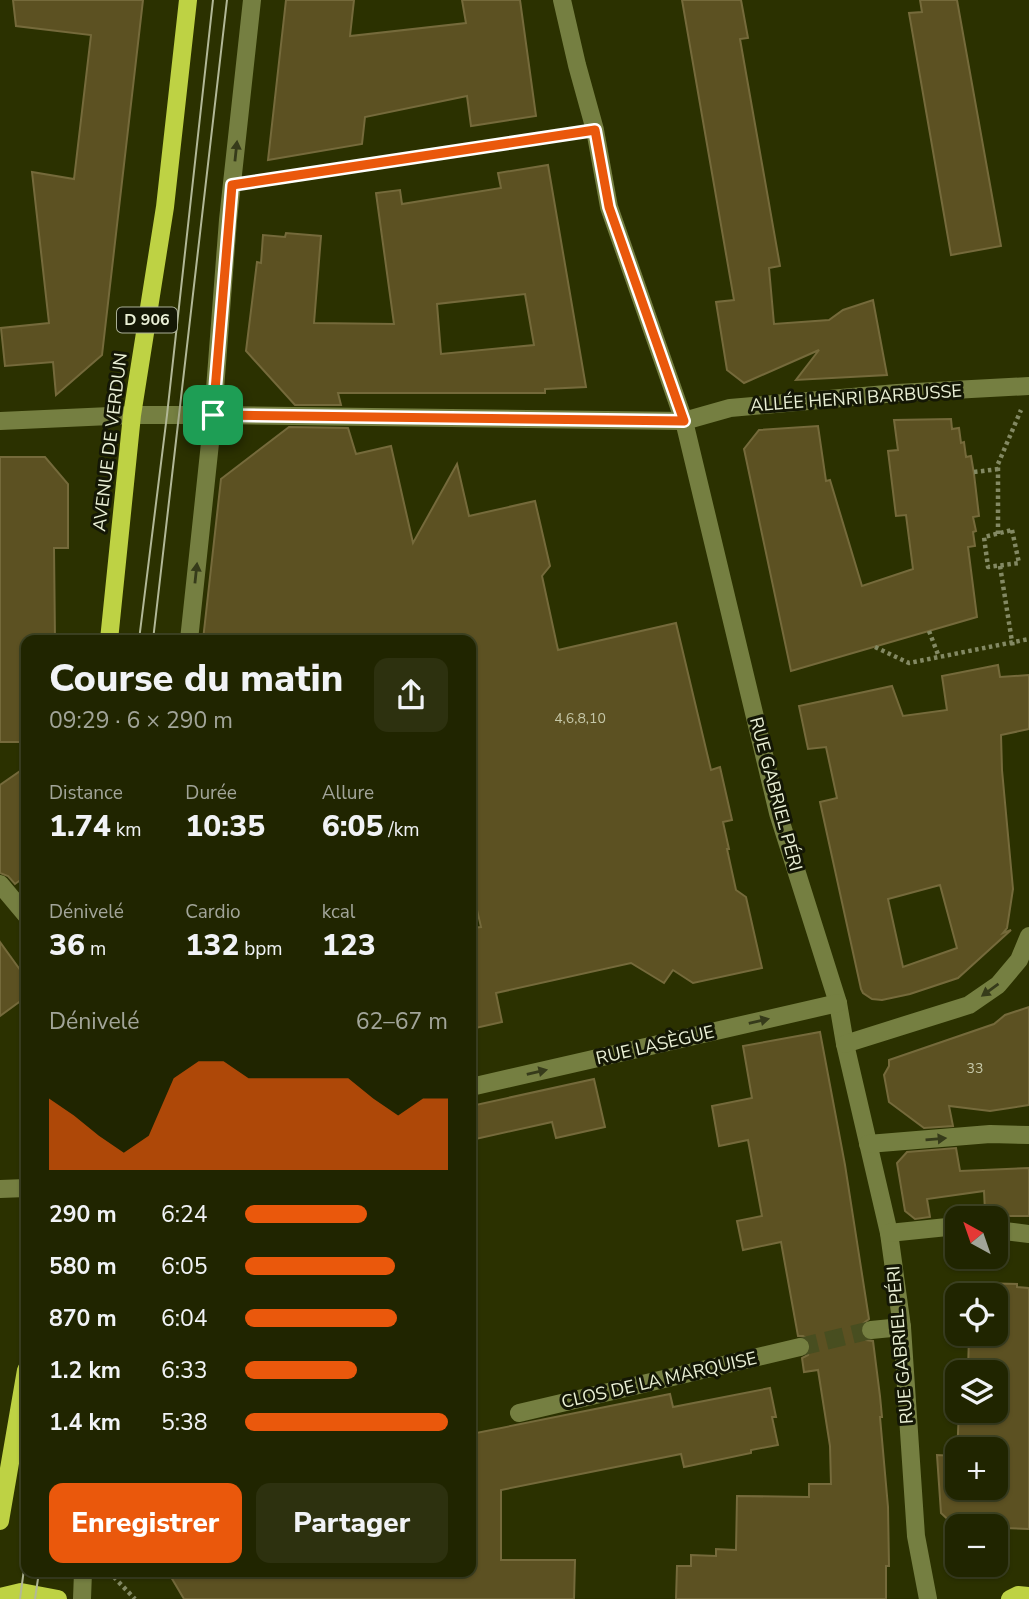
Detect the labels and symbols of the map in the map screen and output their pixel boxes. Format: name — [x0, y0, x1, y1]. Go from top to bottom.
one-way arrow — [230, 140, 241, 162]
road number: D 906 — [117, 308, 177, 332]
street label: AVENUE DE VERDUN — [87, 351, 133, 533]
street label: ALLÉE HENRI BARBUSSE — [749, 379, 963, 417]
pin — [183, 385, 243, 445]
one-way arrow — [191, 561, 202, 583]
house number: 4,6,8,10 — [554, 709, 606, 728]
street label: RUE GABRIEL PÉRI — [744, 714, 808, 874]
one-way arrow — [981, 983, 999, 997]
one-way arrow — [748, 1015, 770, 1026]
street label: RUE LASÈGUE — [593, 1020, 717, 1070]
house number: 33 — [967, 1059, 983, 1078]
one-way arrow — [526, 1066, 548, 1077]
one-way arrow — [925, 1133, 947, 1144]
north arrow — [945, 1206, 1008, 1269]
street label: RUE GABRIEL PÉRI — [881, 1265, 919, 1425]
street label: CLOS DE LA MARQUISE — [559, 1346, 759, 1414]

